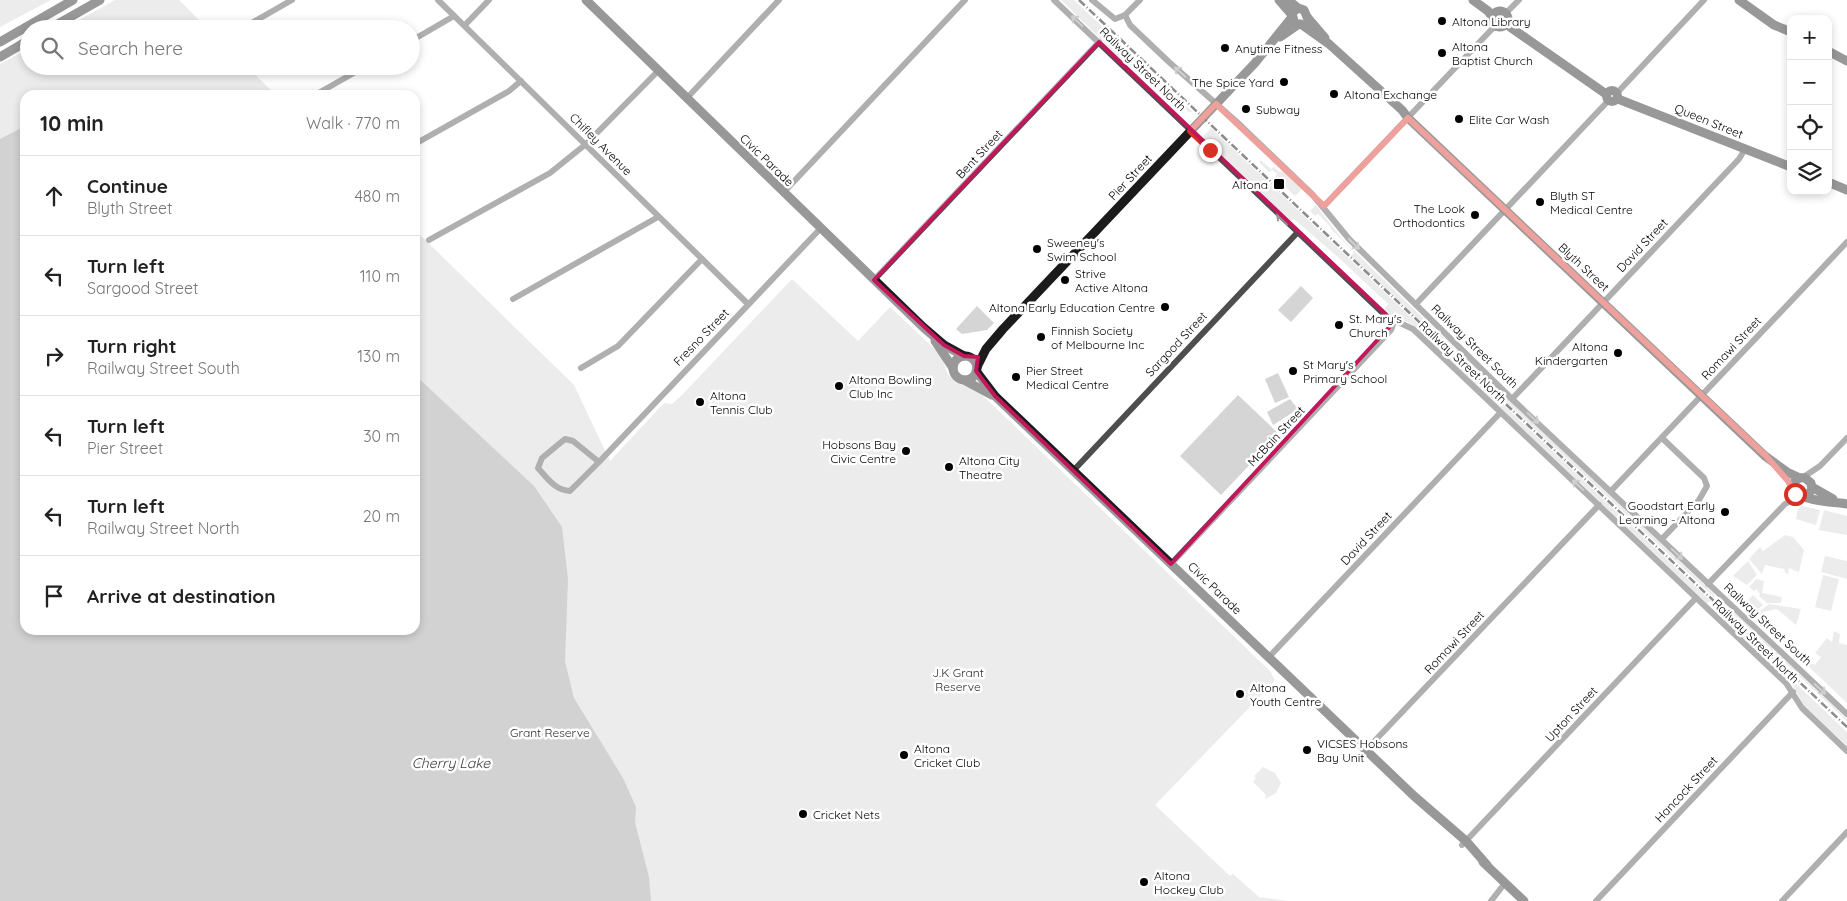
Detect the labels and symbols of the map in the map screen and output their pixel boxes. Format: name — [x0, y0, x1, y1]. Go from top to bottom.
place label: Altona Library — [1452, 14, 1531, 29]
one-way arrow — [1070, 15, 1083, 27]
marker: Altona Library — [1436, 15, 1448, 27]
street label: Railway Street North — [1097, 24, 1189, 114]
place label: Altona Baptist Church — [1452, 39, 1533, 68]
place label: Anytime Fitness — [1235, 41, 1323, 56]
marker: Anytime Fitness — [1219, 42, 1231, 54]
marker: Altona Baptist Church — [1436, 47, 1448, 59]
one-way arrow — [1173, 66, 1186, 77]
place label: The Spice Yard — [1192, 75, 1274, 90]
marker: The Spice Yard — [1278, 76, 1290, 88]
place label: Altona Exchange — [1344, 87, 1437, 102]
marker: Altona Exchange — [1328, 88, 1340, 100]
street label: Queen Street — [1672, 100, 1746, 142]
place label: Subway — [1256, 102, 1300, 117]
marker: Subway — [1240, 103, 1252, 115]
street label: Chifley Avenue — [567, 110, 635, 178]
place label: Elite Car Wash — [1469, 112, 1549, 127]
marker: Elite Car Wash — [1453, 113, 1465, 125]
street label: Bent Street — [952, 126, 1006, 182]
street label: Civic Parade — [737, 131, 797, 190]
route end — [1199, 139, 1222, 162]
street label: Pier Street — [1105, 151, 1155, 203]
place label: Altona — [1232, 177, 1268, 192]
marker: Altona — [1272, 177, 1286, 191]
place label: Blyth ST Medical Centre — [1550, 188, 1633, 217]
marker: Blyth ST Medical Centre — [1534, 196, 1546, 208]
place label: The Look Orthodontics — [1393, 201, 1465, 230]
marker: The Look Orthodontics — [1469, 209, 1481, 221]
one-way arrow — [1276, 213, 1288, 225]
street label: David Street — [1613, 215, 1671, 275]
place label: Sweeney's Swim School — [1047, 235, 1117, 264]
one-way arrow — [1347, 238, 1360, 250]
street label: Blyth Street — [1555, 240, 1613, 294]
marker: Sweeney's Swim School — [1031, 243, 1043, 255]
place label: Strive Active Altona — [1075, 266, 1148, 295]
marker: Strive Active Altona — [1059, 274, 1071, 286]
place label: Altona Early Education Centre — [989, 300, 1155, 315]
marker: Altona Early Education Centre — [1159, 301, 1171, 313]
street label: Railway Street South — [1429, 301, 1521, 391]
street label: Fresno Street — [670, 305, 732, 369]
street label: Sargood Street — [1142, 308, 1210, 380]
place label: St. Mary's Church — [1349, 311, 1402, 340]
street label: Romawi Street — [1698, 313, 1764, 383]
street label: Railway Street North — [1416, 317, 1510, 407]
marker: St. Mary's Church — [1333, 319, 1345, 331]
place label: Finnish Society of Melbourne Inc — [1051, 323, 1144, 352]
marker: Finnish Society of Melbourne Inc — [1035, 331, 1047, 343]
place label: Altona Kindergarten — [1535, 339, 1608, 368]
marker: Altona Kindergarten — [1612, 347, 1624, 359]
place label: St Mary's Primary School — [1303, 357, 1387, 386]
place label: Pier Street Medical Centre — [1026, 363, 1109, 392]
marker: St Mary's Primary School — [1287, 365, 1299, 377]
marker: Pier Street Medical Centre — [1010, 371, 1022, 383]
place label: Altona Bowling Club Inc — [849, 372, 932, 401]
marker: Altona Bowling Club Inc — [833, 380, 845, 392]
place label: Altona Tennis Club — [710, 388, 773, 417]
marker: Altona Tennis Club — [694, 396, 706, 408]
street label: McBain Street — [1244, 403, 1308, 469]
one-way arrow — [1527, 412, 1540, 424]
place label: Hobsons Bay Civic Centre — [822, 437, 896, 466]
marker: Hobsons Bay Civic Centre — [900, 445, 912, 457]
place label: Altona City Theatre — [959, 453, 1020, 482]
marker: Altona City Theatre — [943, 461, 955, 473]
one-way arrow — [1571, 479, 1584, 491]
route start — [1784, 483, 1807, 506]
place label: Goodstart Early Learning - Altona — [1619, 498, 1715, 527]
marker: Goodstart Early Learning - Altona — [1719, 506, 1731, 518]
street label: David Street — [1337, 508, 1395, 568]
one-way arrow — [1670, 548, 1683, 560]
street label: Civic Parade — [1185, 559, 1245, 618]
street label: Railway Street South — [1721, 579, 1815, 669]
street label: Railway Street North — [1710, 596, 1802, 686]
street label: Romawi Street — [1421, 607, 1487, 677]
park label: J.K Grant Reserve — [932, 665, 984, 694]
place label: Altona Youth Centre — [1250, 680, 1321, 709]
street label: Upton Street — [1542, 683, 1600, 745]
one-way arrow — [1814, 683, 1827, 695]
marker: Altona Youth Centre — [1234, 688, 1246, 700]
park label: Grant Reserve — [510, 725, 590, 740]
place label: VICSES Hobsons Bay Unit — [1317, 736, 1408, 765]
place label: Altona Cricket Club — [914, 741, 980, 770]
marker: VICSES Hobsons Bay Unit — [1301, 744, 1313, 756]
marker: Altona Cricket Club — [898, 749, 910, 761]
street label: Hancock Street — [1652, 753, 1720, 825]
water label: Cherry Lake — [412, 754, 491, 772]
place label: Cricket Nets — [813, 807, 880, 822]
marker: Cricket Nets — [797, 808, 809, 820]
place label: Altona Hockey Club — [1154, 868, 1224, 897]
marker: Altona Hockey Club — [1138, 876, 1150, 888]

